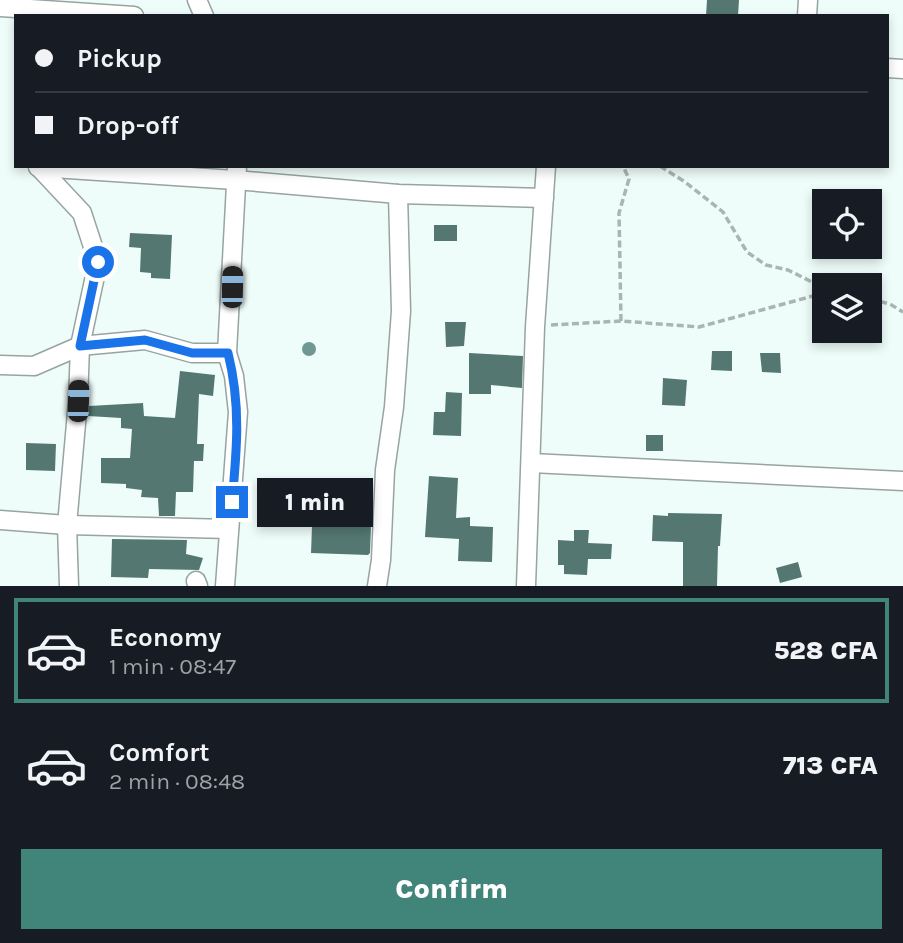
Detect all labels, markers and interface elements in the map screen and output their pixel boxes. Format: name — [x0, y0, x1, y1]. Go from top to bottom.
text: Pickup — [77, 43, 162, 74]
text: Drop-off — [77, 110, 179, 141]
map controls — [812, 189, 882, 343]
button: locate — [812, 189, 882, 259]
route start — [82, 246, 114, 278]
car — [222, 266, 243, 308]
button: layers — [812, 273, 882, 343]
car — [67, 380, 90, 422]
callout: 1 min — [256, 477, 372, 526]
route end — [216, 486, 248, 518]
text: 1 min — [285, 489, 345, 516]
icon: car — [25, 619, 88, 682]
text: Economy — [109, 622, 221, 653]
text: 528 CFA — [774, 635, 878, 666]
text: 1 min · 08:47 — [109, 653, 236, 680]
icon: car — [25, 734, 88, 797]
text: Comfort — [109, 737, 210, 768]
text: 713 CFA — [783, 750, 878, 781]
text: 2 min · 08:48 — [109, 768, 245, 795]
button: Confirm — [21, 849, 882, 929]

